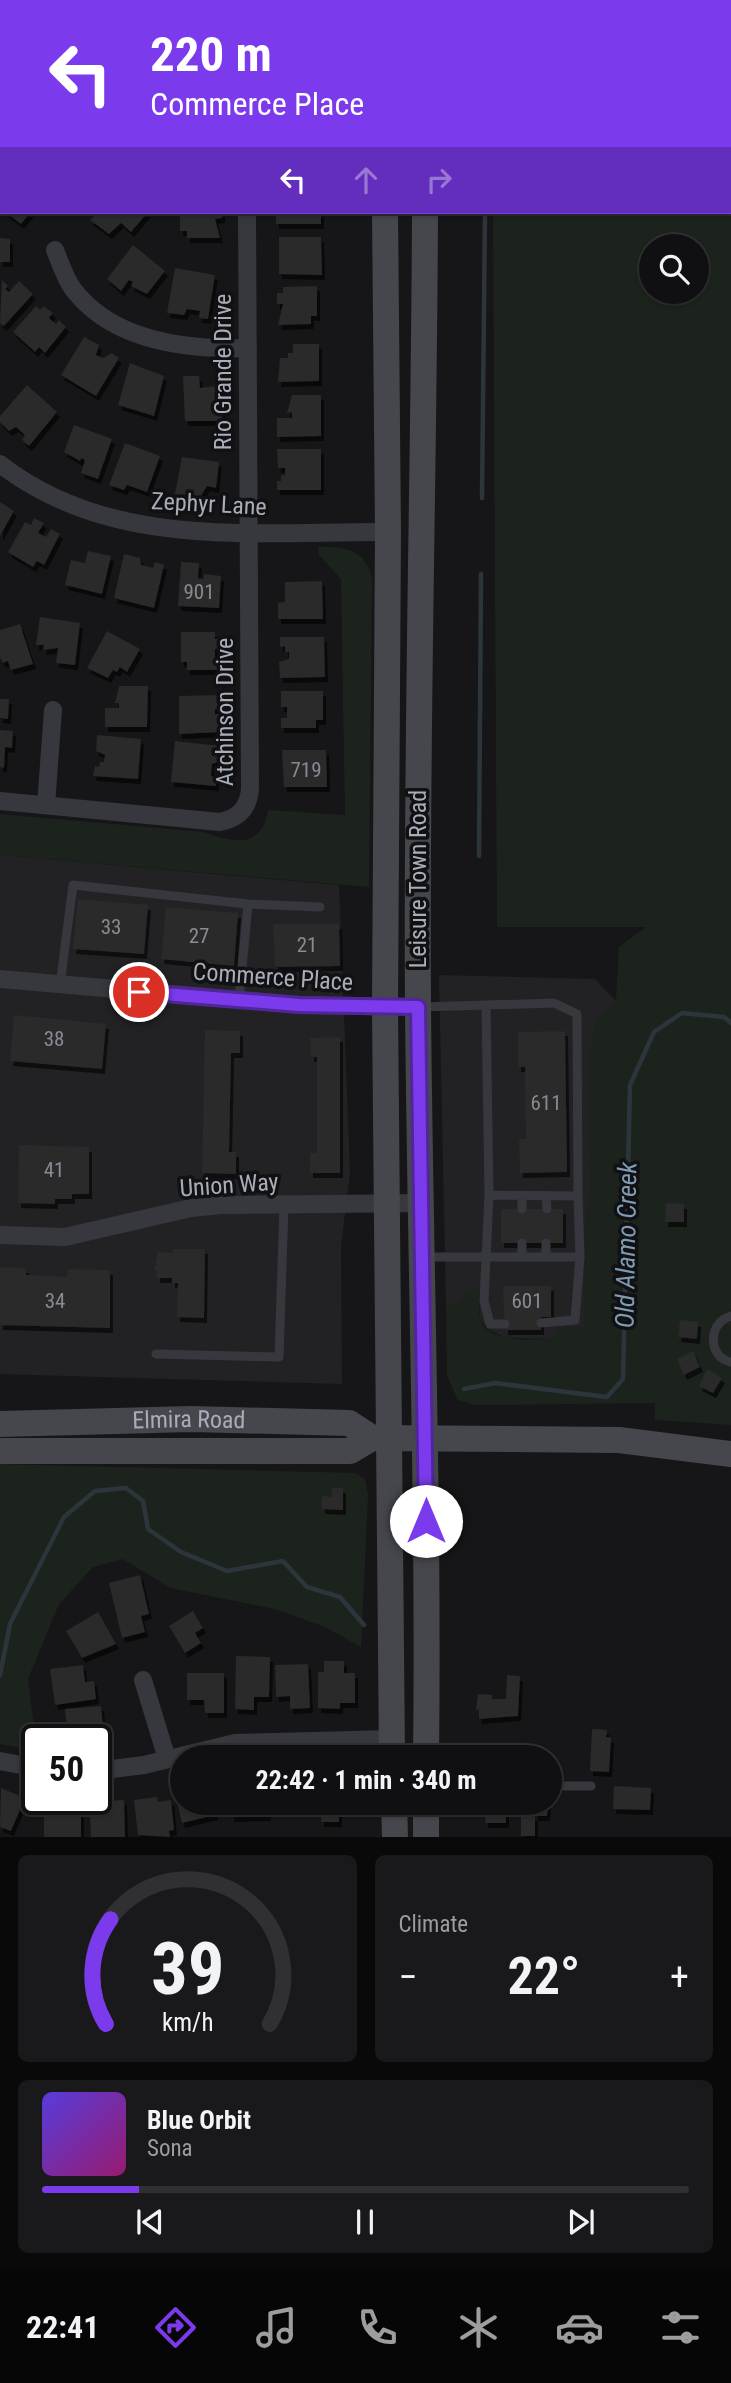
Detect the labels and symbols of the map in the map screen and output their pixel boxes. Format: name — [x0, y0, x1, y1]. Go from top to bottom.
street label: Rio Grande Drive — [209, 294, 237, 450]
street label: Zephyr Lane — [151, 487, 267, 521]
house number: 901 — [183, 580, 215, 604]
street label: Atchinson Drive — [211, 638, 239, 786]
house number: 719 — [290, 758, 322, 782]
street label: Leisure Town Road — [404, 790, 432, 968]
house number: 33 — [101, 915, 121, 939]
house number: 27 — [189, 924, 209, 948]
house number: 21 — [297, 933, 317, 957]
street label: Commerce Place — [192, 957, 354, 997]
pin — [109, 962, 169, 1022]
house number: 38 — [44, 1027, 64, 1051]
house number: 611 — [530, 1091, 562, 1115]
house number: 41 — [44, 1158, 64, 1182]
water label: Old Alamo Creek — [610, 1161, 642, 1328]
street label: Union Way — [179, 1168, 279, 1202]
house number: 34 — [45, 1289, 65, 1313]
house number: 601 — [511, 1289, 543, 1313]
street label: Elmira Road — [132, 1405, 246, 1435]
position arrow — [389, 1484, 463, 1558]
speed limit sign: 50 — [21, 1724, 112, 1815]

